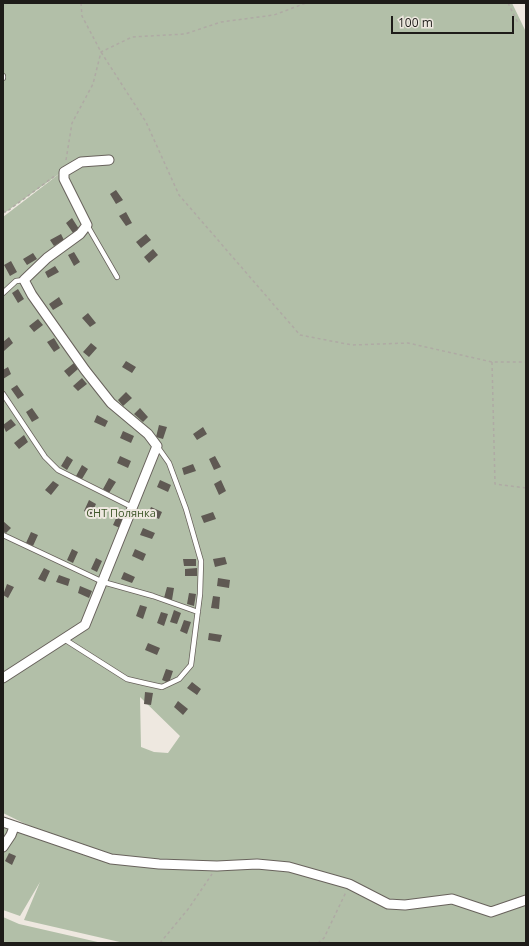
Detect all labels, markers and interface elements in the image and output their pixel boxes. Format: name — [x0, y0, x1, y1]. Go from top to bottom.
scale bar — [393, 8, 516, 34]
text: 100 m — [398, 14, 433, 31]
park label: СНТ Полянка — [86, 507, 156, 521]

